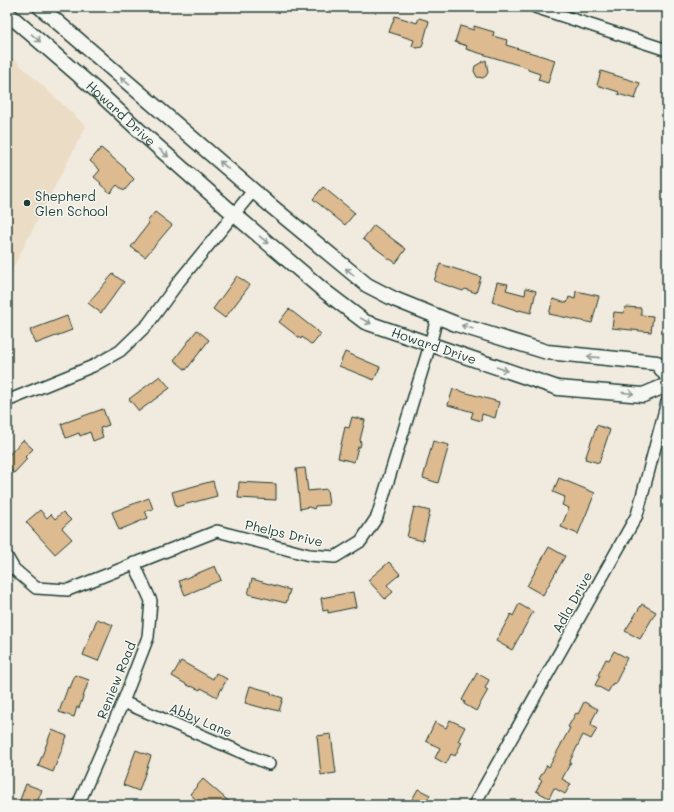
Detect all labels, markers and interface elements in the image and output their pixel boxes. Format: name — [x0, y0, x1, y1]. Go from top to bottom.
one-way arrow — [31, 34, 42, 43]
one-way arrow — [120, 76, 131, 85]
street label: Howard Drive — [83, 77, 160, 149]
one-way arrow — [159, 148, 169, 157]
one-way arrow — [219, 161, 229, 170]
place label: Shepherd Glen School — [35, 187, 108, 219]
marker: Shepherd Glen School — [22, 198, 32, 208]
one-way arrow — [259, 236, 270, 245]
one-way arrow — [345, 267, 355, 276]
one-way arrow — [360, 318, 372, 325]
street label: Howard Drive — [390, 323, 479, 367]
one-way arrow — [460, 323, 473, 330]
one-way arrow — [587, 353, 600, 360]
one-way arrow — [495, 366, 508, 373]
one-way arrow — [621, 390, 634, 397]
street label: Phelps Drive — [243, 515, 325, 550]
street label: Adla Drive — [548, 568, 595, 635]
street label: Reniew Road — [92, 638, 139, 721]
street label: Abby Lane — [167, 699, 235, 740]

